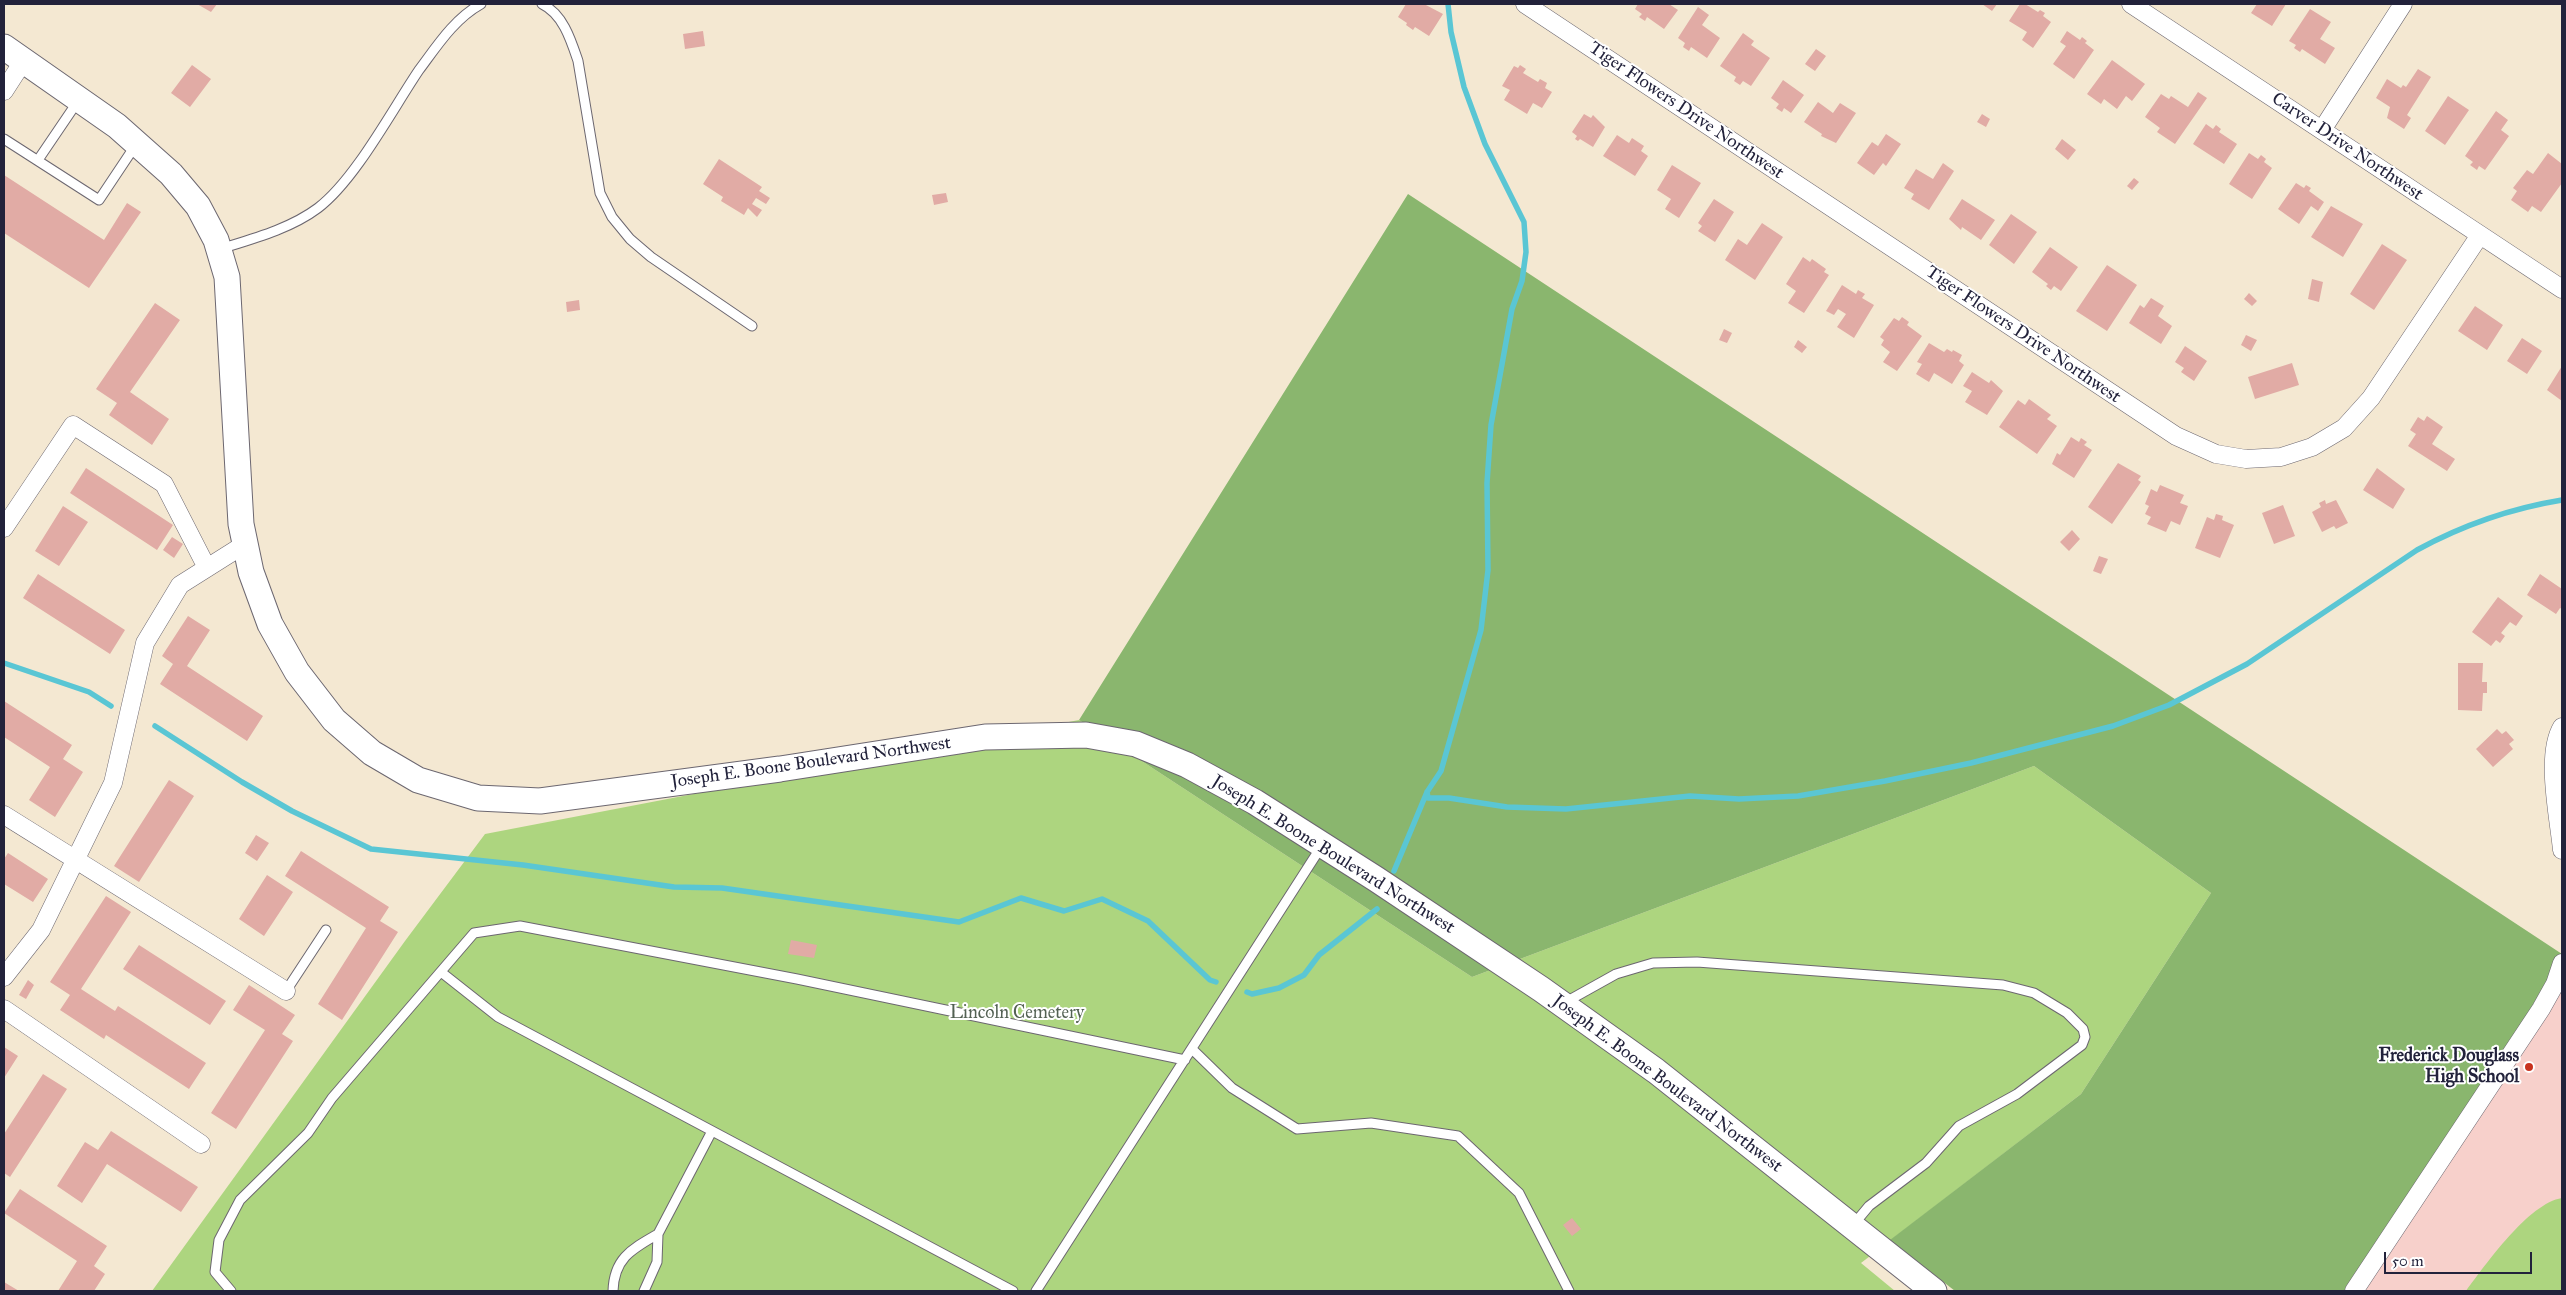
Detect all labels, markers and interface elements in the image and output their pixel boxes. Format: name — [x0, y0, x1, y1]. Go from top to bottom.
street label: Tiger Flowers Drive Northwest — [1584, 38, 1788, 184]
street label: Carver Drive Northwest — [2267, 88, 2427, 206]
street label: Tiger Flowers Drive Northwest — [1921, 262, 2125, 408]
street label: Joseph E. Boone Boulevard Northwest — [670, 733, 952, 793]
street label: Joseph E. Boone Boulevard Northwest — [1207, 771, 1459, 939]
street label: Joseph E. Boone Boulevard Northwest — [1548, 990, 1786, 1178]
park label: Lincoln Cemetery — [950, 1003, 1084, 1025]
place label: Frederick Douglass High School — [2379, 1046, 2519, 1088]
marker: Frederick Douglass High School — [2523, 1061, 2535, 1073]
scale bar — [2386, 1242, 2534, 1274]
text: 50 m — [2392, 1252, 2424, 1270]

